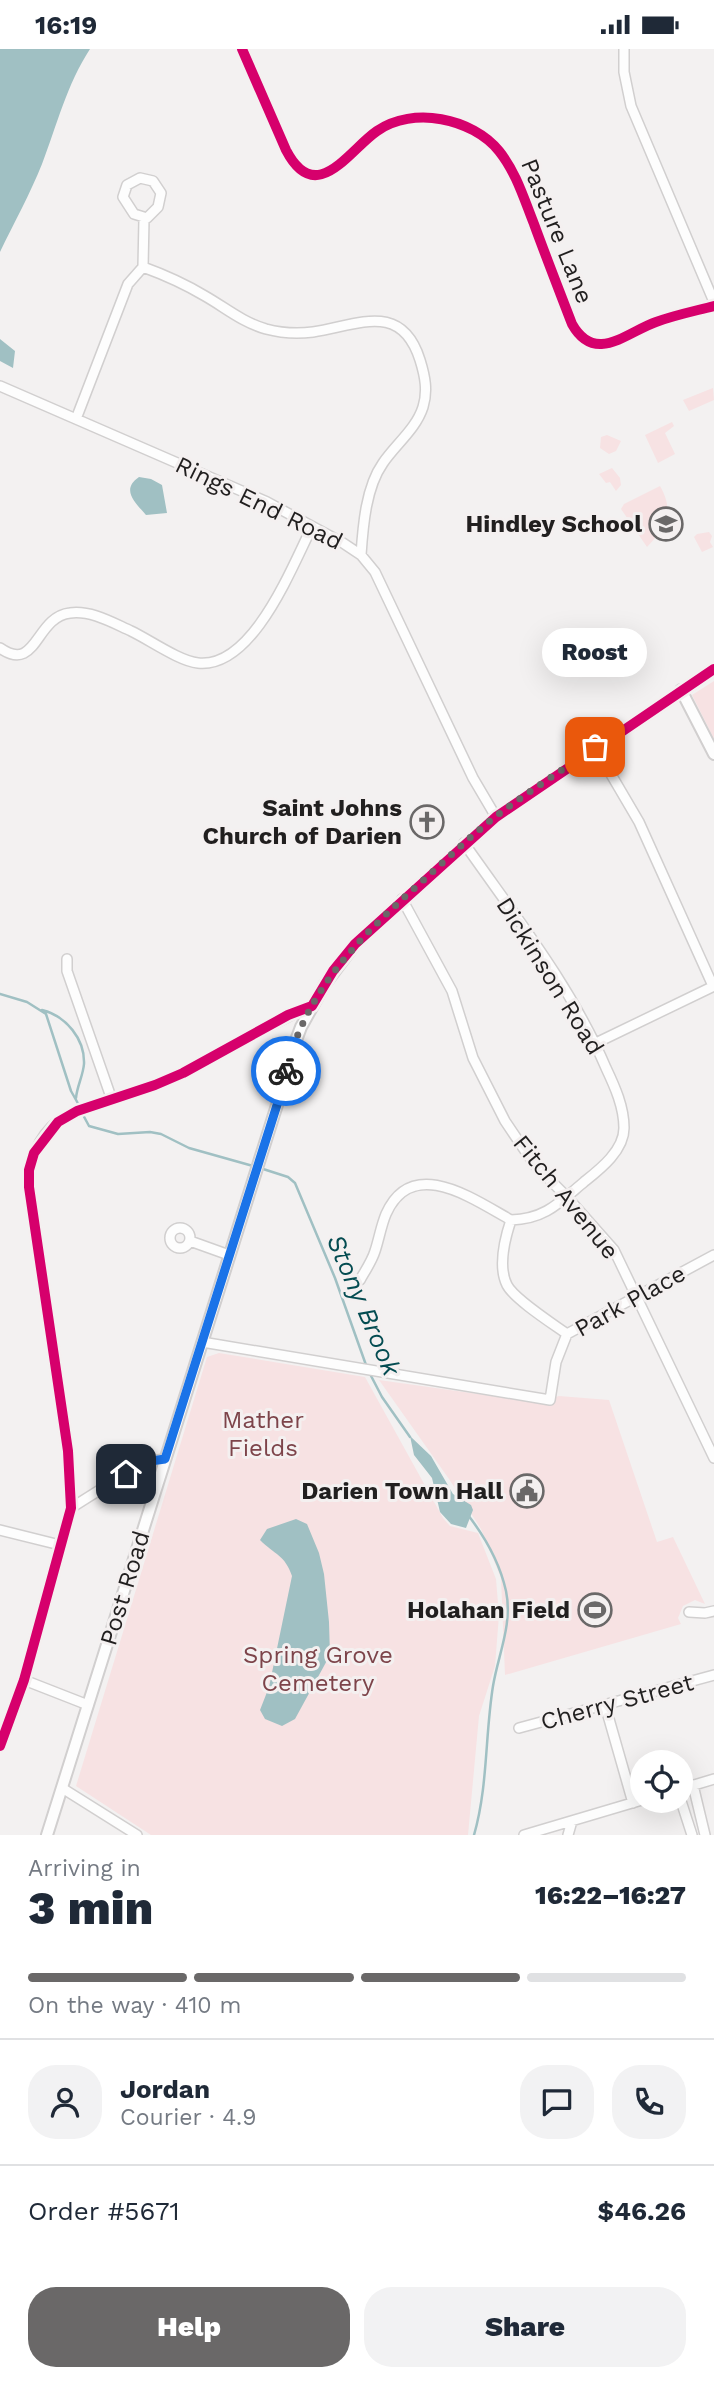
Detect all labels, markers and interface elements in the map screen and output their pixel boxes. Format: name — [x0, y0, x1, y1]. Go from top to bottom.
text: 16:19 — [35, 10, 97, 40]
street label: Pasture Lane — [515, 154, 599, 308]
street label: Rings End Road — [171, 450, 347, 556]
school or university icon: Hindley School — [647, 505, 685, 543]
place label: Hindley School — [466, 510, 642, 538]
callout: Roost — [542, 628, 648, 677]
text: Roost — [561, 639, 628, 666]
pin — [565, 717, 625, 777]
icon: bag — [576, 728, 614, 766]
place label: Saint Johns Church of Darien — [203, 794, 402, 850]
church icon: Saint Johns Church of Darien — [408, 803, 446, 841]
street label: Dickinson Road — [490, 892, 610, 1060]
courier — [251, 1036, 321, 1106]
icon: bike — [267, 1052, 305, 1090]
street label: Fitch Avenue — [507, 1129, 625, 1265]
water label: Stony Brook — [321, 1230, 408, 1381]
street label: Park Place — [570, 1259, 690, 1343]
park label: Mather Fields — [222, 1406, 304, 1462]
pin — [96, 1444, 156, 1504]
icon: home — [107, 1455, 145, 1493]
public building icon: Darien Town Hall — [508, 1472, 546, 1510]
place label: Darien Town Hall — [301, 1477, 503, 1505]
street label: Post Road — [94, 1527, 156, 1649]
sports icon: Holahan Field — [576, 1591, 614, 1629]
place label: Holahan Field — [407, 1596, 570, 1624]
park label: Spring Grove Cemetery — [243, 1641, 393, 1697]
street label: Cherry Street — [538, 1668, 696, 1736]
map controls — [630, 1750, 693, 1813]
button: locate — [630, 1750, 693, 1813]
text: Arriving in — [28, 1855, 141, 1882]
text: 16:22–16:27 — [535, 1880, 686, 1910]
text: 3 min — [28, 1881, 153, 1935]
text: On the way · 410 m — [28, 1992, 241, 2019]
button: person — [28, 2065, 102, 2139]
button: chat — [520, 2065, 594, 2139]
button: phone — [612, 2065, 686, 2139]
text: Jordan — [120, 2074, 210, 2104]
text: Courier · 4.9 — [120, 2104, 256, 2131]
text: Order #5671 — [28, 2196, 180, 2226]
text: $46.26 — [597, 2196, 686, 2226]
button: Help — [28, 2287, 350, 2367]
button: Share — [364, 2287, 686, 2367]

